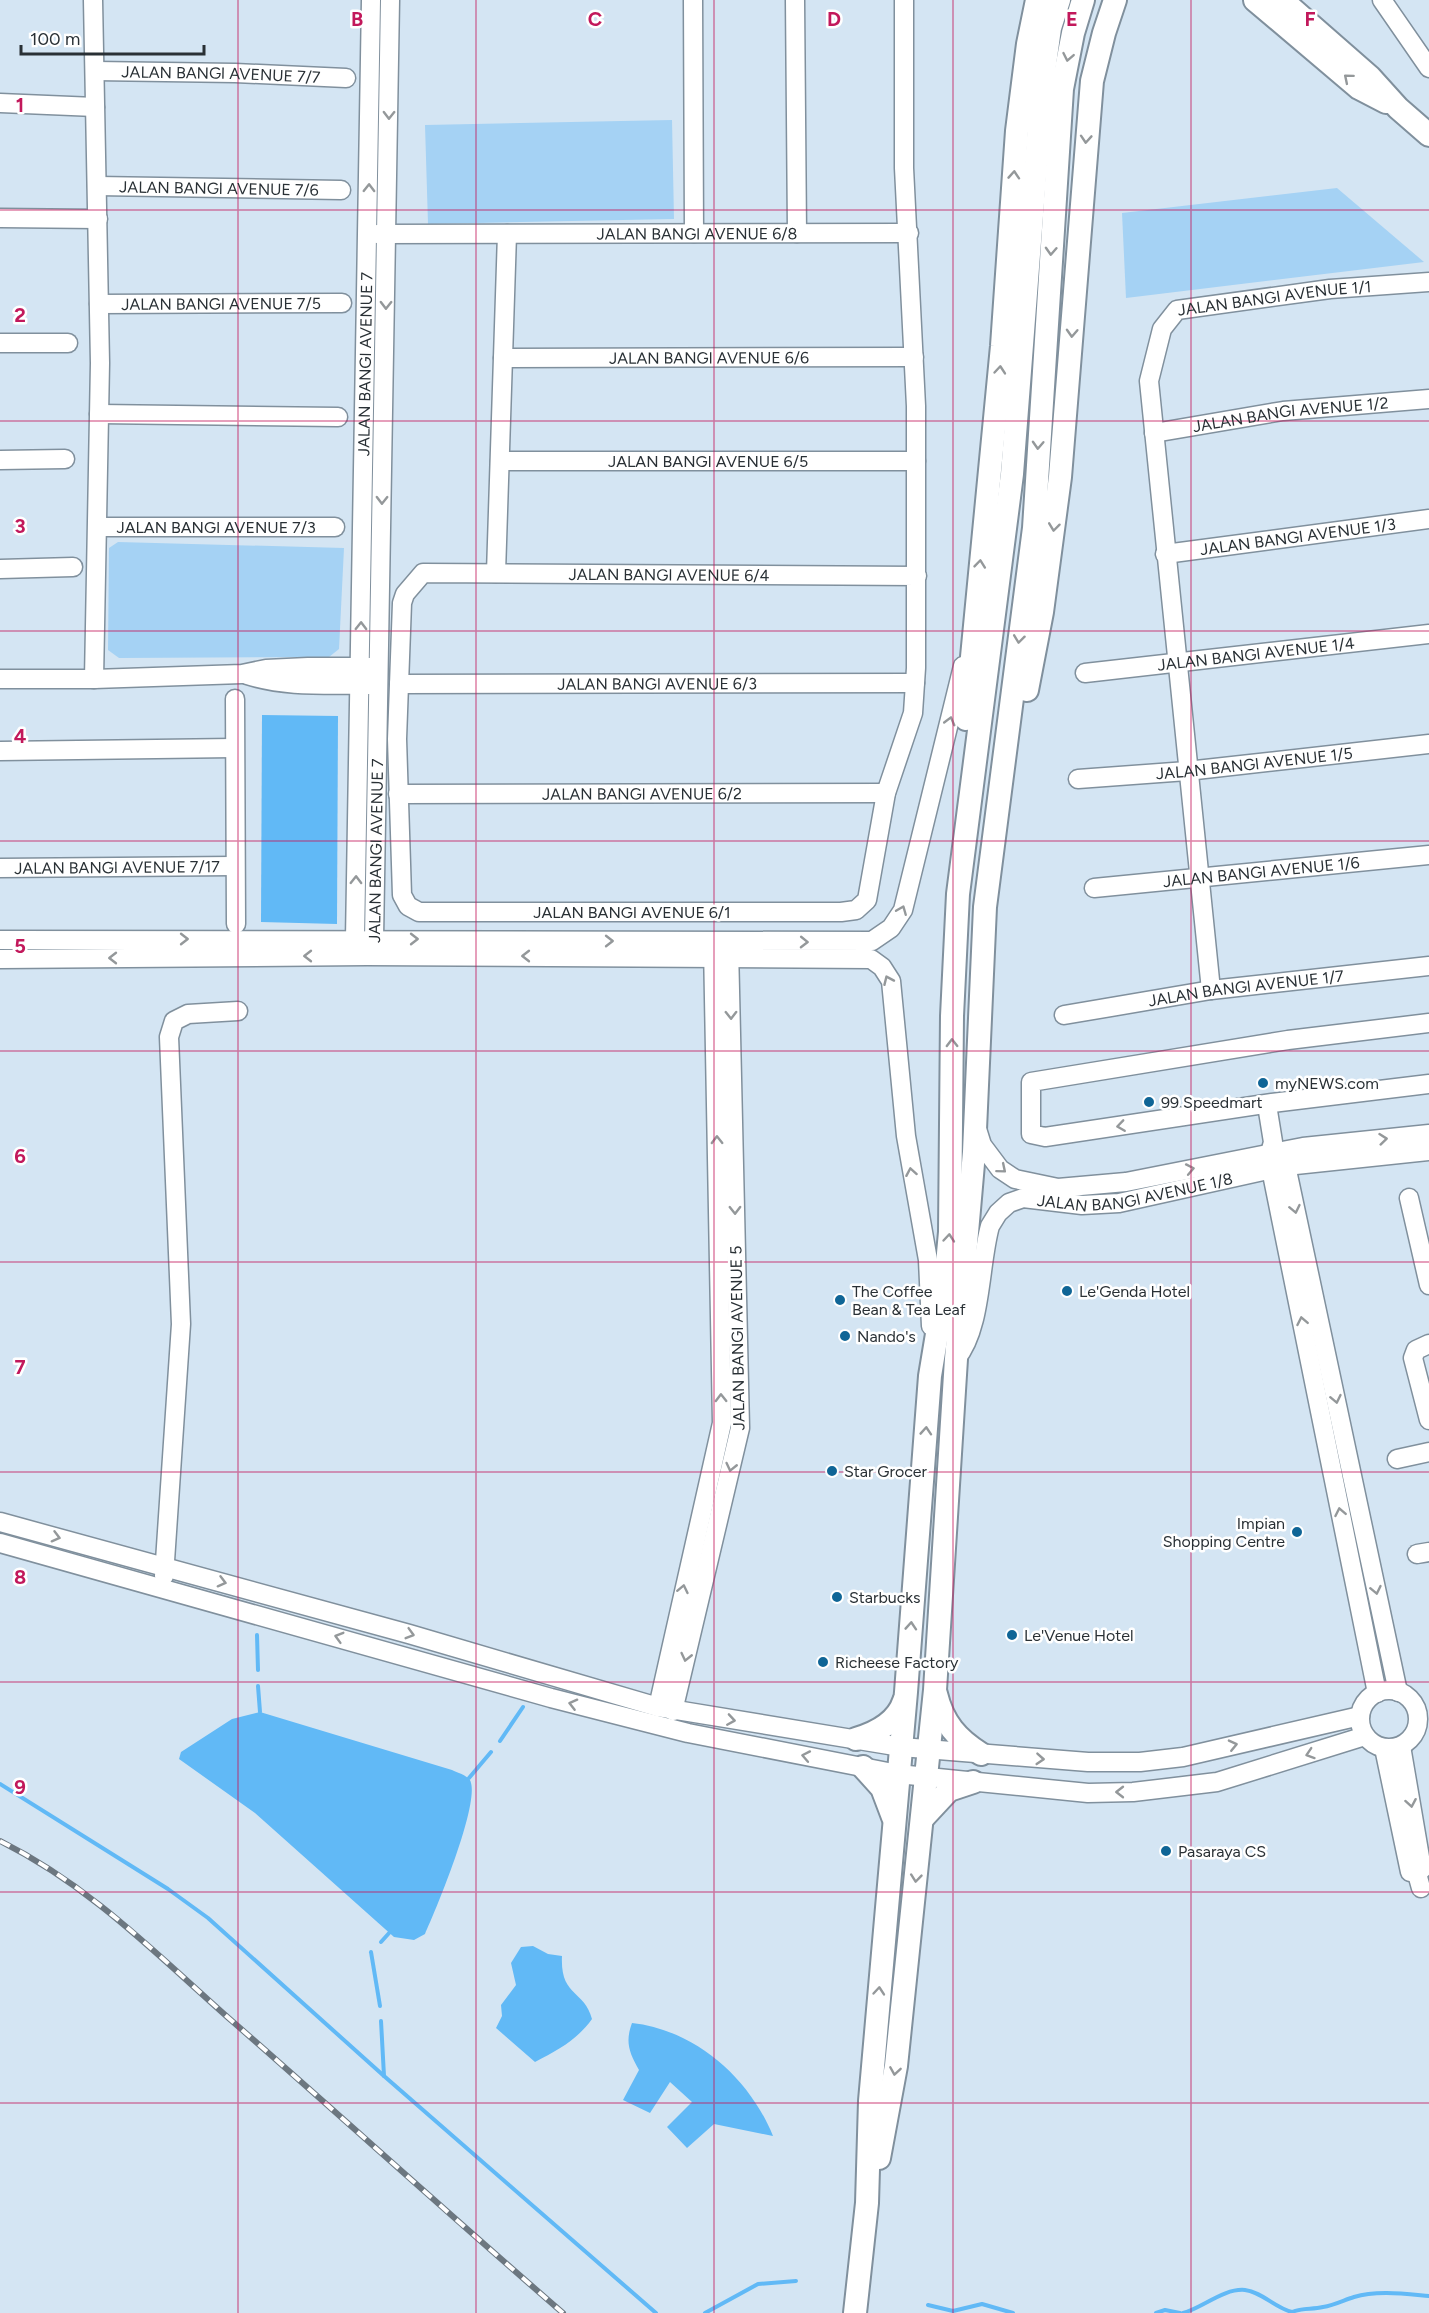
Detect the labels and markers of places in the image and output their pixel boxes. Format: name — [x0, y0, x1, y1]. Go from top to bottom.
place label: myNEWS.com — [1275, 1074, 1379, 1093]
marker: myNEWS.com — [1256, 1076, 1270, 1090]
place label: 99 Speedmart — [1161, 1093, 1262, 1112]
marker: 99 Speedmart — [1142, 1095, 1156, 1109]
place label: The Coffee Bean & Tea Leaf — [852, 1282, 966, 1319]
place label: Le'Genda Hotel — [1079, 1282, 1190, 1301]
marker: Le'Genda Hotel — [1060, 1284, 1074, 1298]
marker: The Coffee Bean & Tea Leaf — [833, 1293, 847, 1307]
place label: Nando's — [857, 1327, 916, 1346]
marker: Nando's — [838, 1329, 852, 1343]
place label: Star Grocer — [844, 1462, 928, 1481]
marker: Star Grocer — [825, 1464, 839, 1478]
place label: Impian Shopping Centre — [1163, 1514, 1285, 1551]
marker: Impian Shopping Centre — [1290, 1525, 1304, 1539]
place label: Starbucks — [849, 1588, 921, 1607]
marker: Starbucks — [830, 1590, 844, 1604]
place label: Le'Venue Hotel — [1024, 1626, 1134, 1645]
marker: Le'Venue Hotel — [1005, 1628, 1019, 1642]
place label: Richeese Factory — [835, 1653, 959, 1672]
marker: Richeese Factory — [816, 1655, 830, 1669]
place label: Pasaraya CS — [1178, 1842, 1266, 1861]
marker: Pasaraya CS — [1159, 1844, 1173, 1858]

